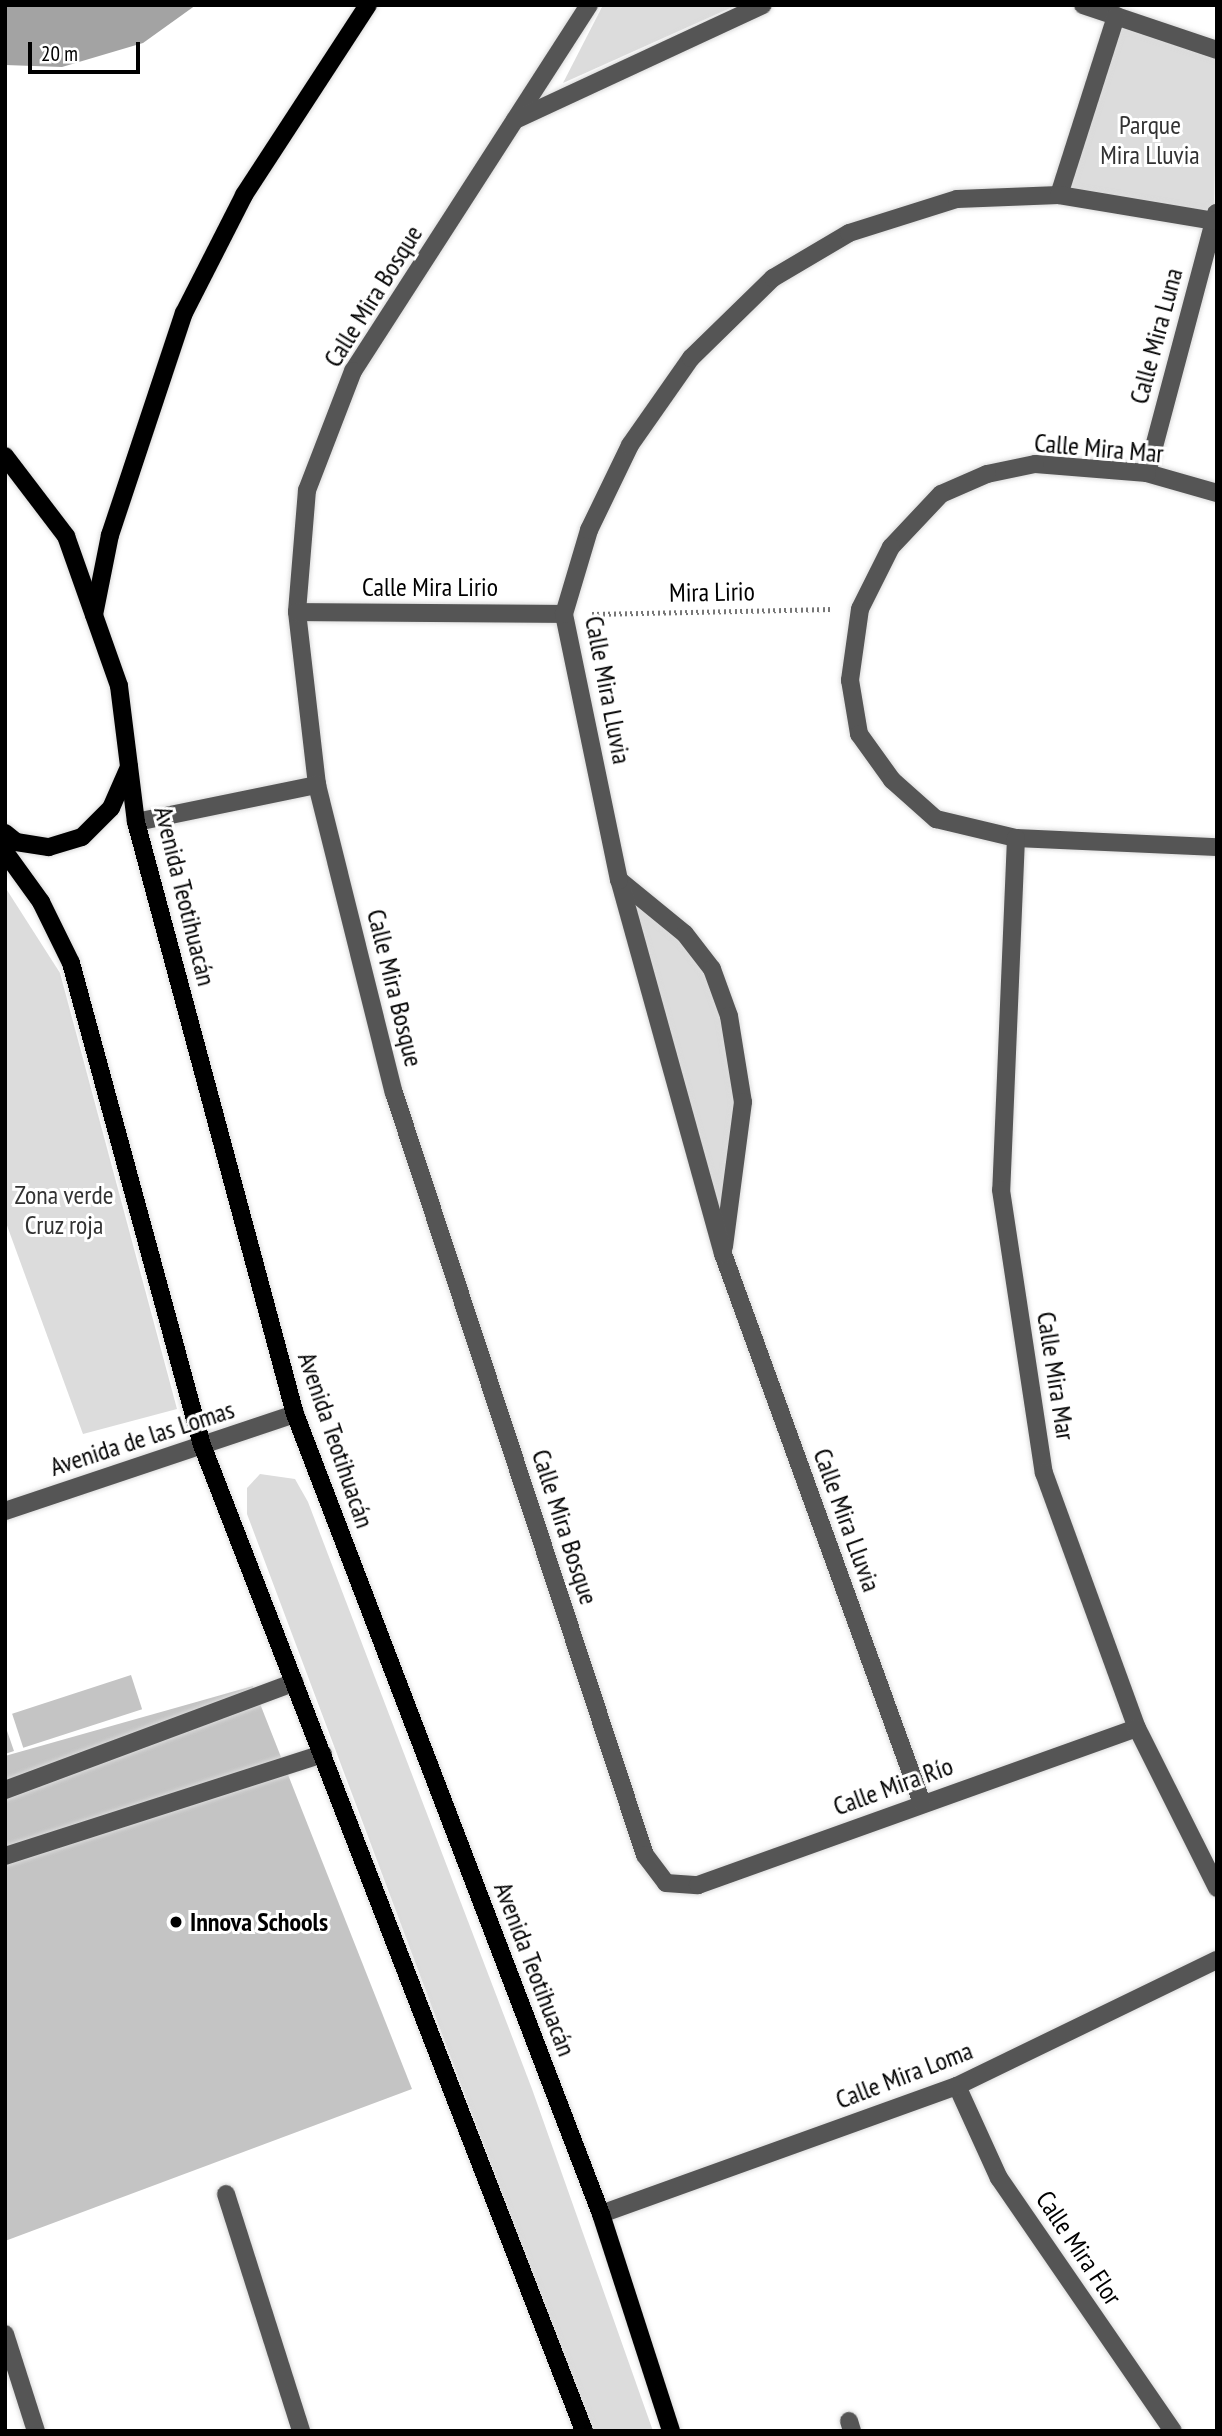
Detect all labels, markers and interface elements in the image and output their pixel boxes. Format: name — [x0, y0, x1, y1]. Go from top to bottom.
scale bar — [32, 28, 144, 72]
text: 20 m — [41, 40, 78, 67]
park label: Parque Mira Lluvia — [1100, 109, 1200, 170]
street label: Calle Mira Bosque — [317, 219, 429, 373]
street label: Calle Mira Luna — [1123, 265, 1189, 407]
street label: Calle Mira Mar — [1033, 427, 1165, 469]
street label: Calle Mira Lirio — [362, 571, 498, 603]
street label: Mira Lirio — [669, 576, 755, 608]
street label: Calle Mira Lluvia — [578, 613, 638, 767]
street label: Avenida Teotihuacán — [148, 803, 222, 989]
street label: Calle Mira Bosque — [360, 906, 430, 1070]
park label: Zona verde Cruz roja — [15, 1179, 113, 1240]
street label: Calle Mira Mar — [1030, 1310, 1082, 1442]
street label: Avenida Teotihuacán — [291, 1348, 381, 1532]
street label: Avenida de las Lomas — [46, 1394, 238, 1482]
street label: Calle Mira Lluvia — [807, 1444, 887, 1596]
street label: Calle Mira Bosque — [525, 1446, 605, 1608]
street label: Calle Mira Río — [829, 1750, 957, 1822]
street label: Avenida Teotihuacán — [487, 1877, 583, 2061]
place label: Innova Schools — [190, 1906, 328, 1938]
marker: Innova Schools — [168, 1914, 184, 1930]
street label: Calle Mira Loma — [831, 2035, 977, 2115]
street label: Calle Mira Flor — [1030, 2185, 1128, 2311]

